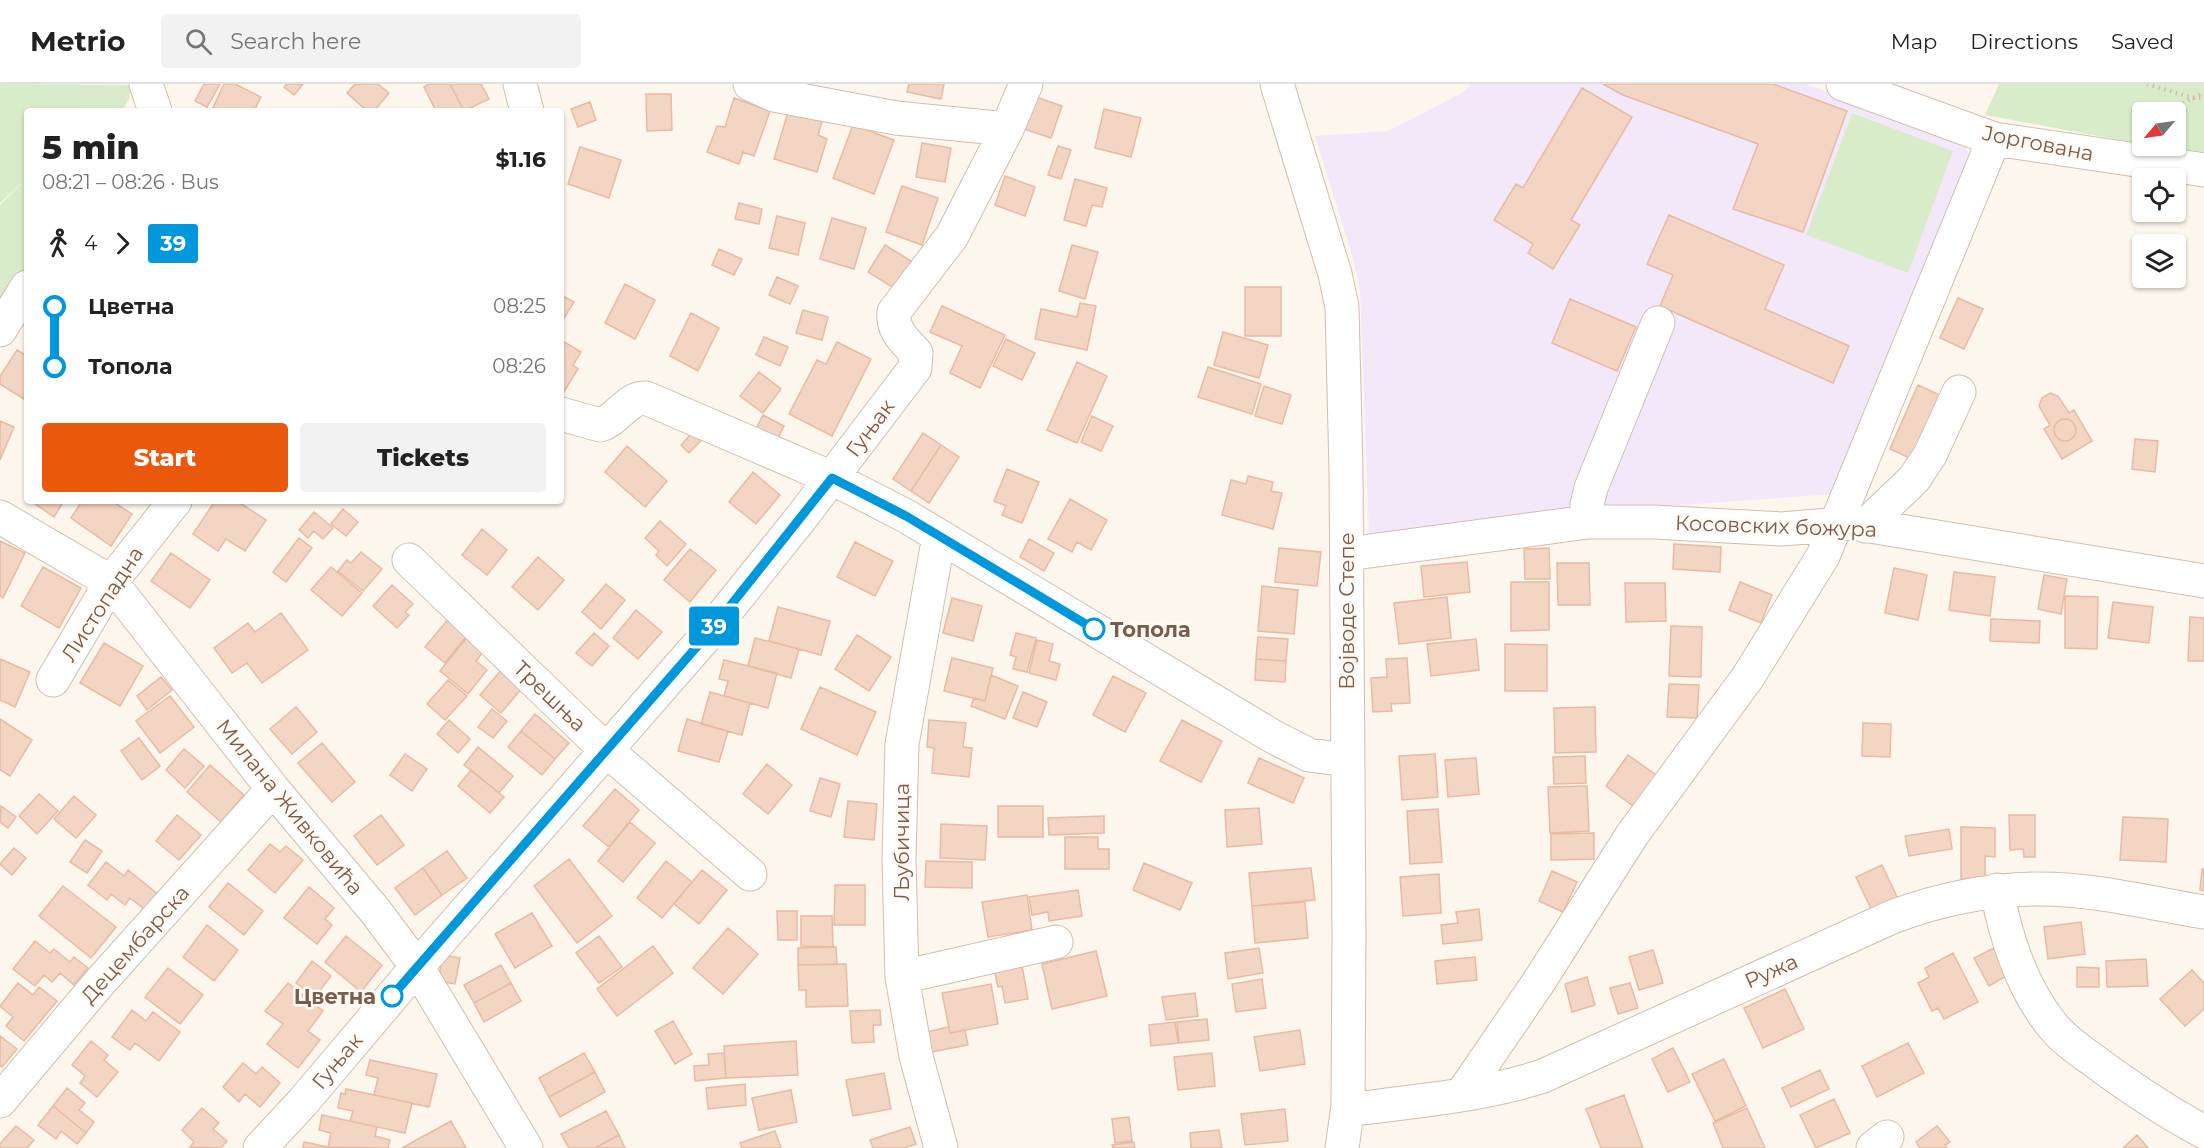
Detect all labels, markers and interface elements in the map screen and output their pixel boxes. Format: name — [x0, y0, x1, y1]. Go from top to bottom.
search box — [161, 14, 581, 68]
text: Metrio — [30, 24, 125, 58]
icon: search — [182, 25, 215, 58]
text: Search here — [230, 28, 361, 55]
text: Map — [1891, 29, 1937, 54]
text: Directions — [1970, 29, 2078, 54]
text: Saved — [2111, 29, 2174, 54]
north arrow — [2132, 102, 2186, 156]
map controls — [2132, 102, 2186, 288]
street label: Јоргована — [1980, 120, 2096, 166]
text: 5 min — [42, 127, 139, 167]
text: $1.16 — [496, 146, 546, 173]
button: locate — [2132, 168, 2186, 222]
text: 08:21 – 08:26 · Bus — [42, 170, 219, 194]
icon: walk — [42, 227, 75, 260]
icon: forward — [106, 227, 139, 260]
text: 4 — [84, 231, 97, 255]
text: 39 — [160, 231, 186, 256]
button: layers — [2132, 234, 2186, 288]
text: Цветна — [88, 293, 174, 320]
text: 08:25 — [493, 294, 546, 318]
text: Топола — [88, 353, 172, 380]
text: 08:26 — [492, 354, 546, 378]
street label: Гуњак — [840, 394, 900, 462]
button: Start — [42, 423, 288, 492]
button: Tickets — [300, 423, 546, 492]
street label: Косовских божура — [1674, 510, 1878, 542]
street label: Војводе Степе — [1334, 532, 1359, 690]
street label: Листопадна — [56, 542, 148, 666]
line badge: 39 — [687, 606, 741, 646]
text: 39 — [701, 614, 727, 639]
place label: Топола — [1110, 617, 1191, 642]
marker: Топола — [1083, 618, 1105, 640]
street label: Трешња — [509, 655, 591, 737]
street label: Милана Живковића — [211, 714, 369, 900]
street label: Љубичица — [889, 783, 914, 901]
street label: Децембарска — [76, 880, 194, 1008]
street label: Ружа — [1741, 948, 1801, 994]
place label: Цветна — [294, 984, 376, 1009]
marker: Цветна — [381, 985, 403, 1007]
street label: Гуњак — [306, 1028, 368, 1094]

